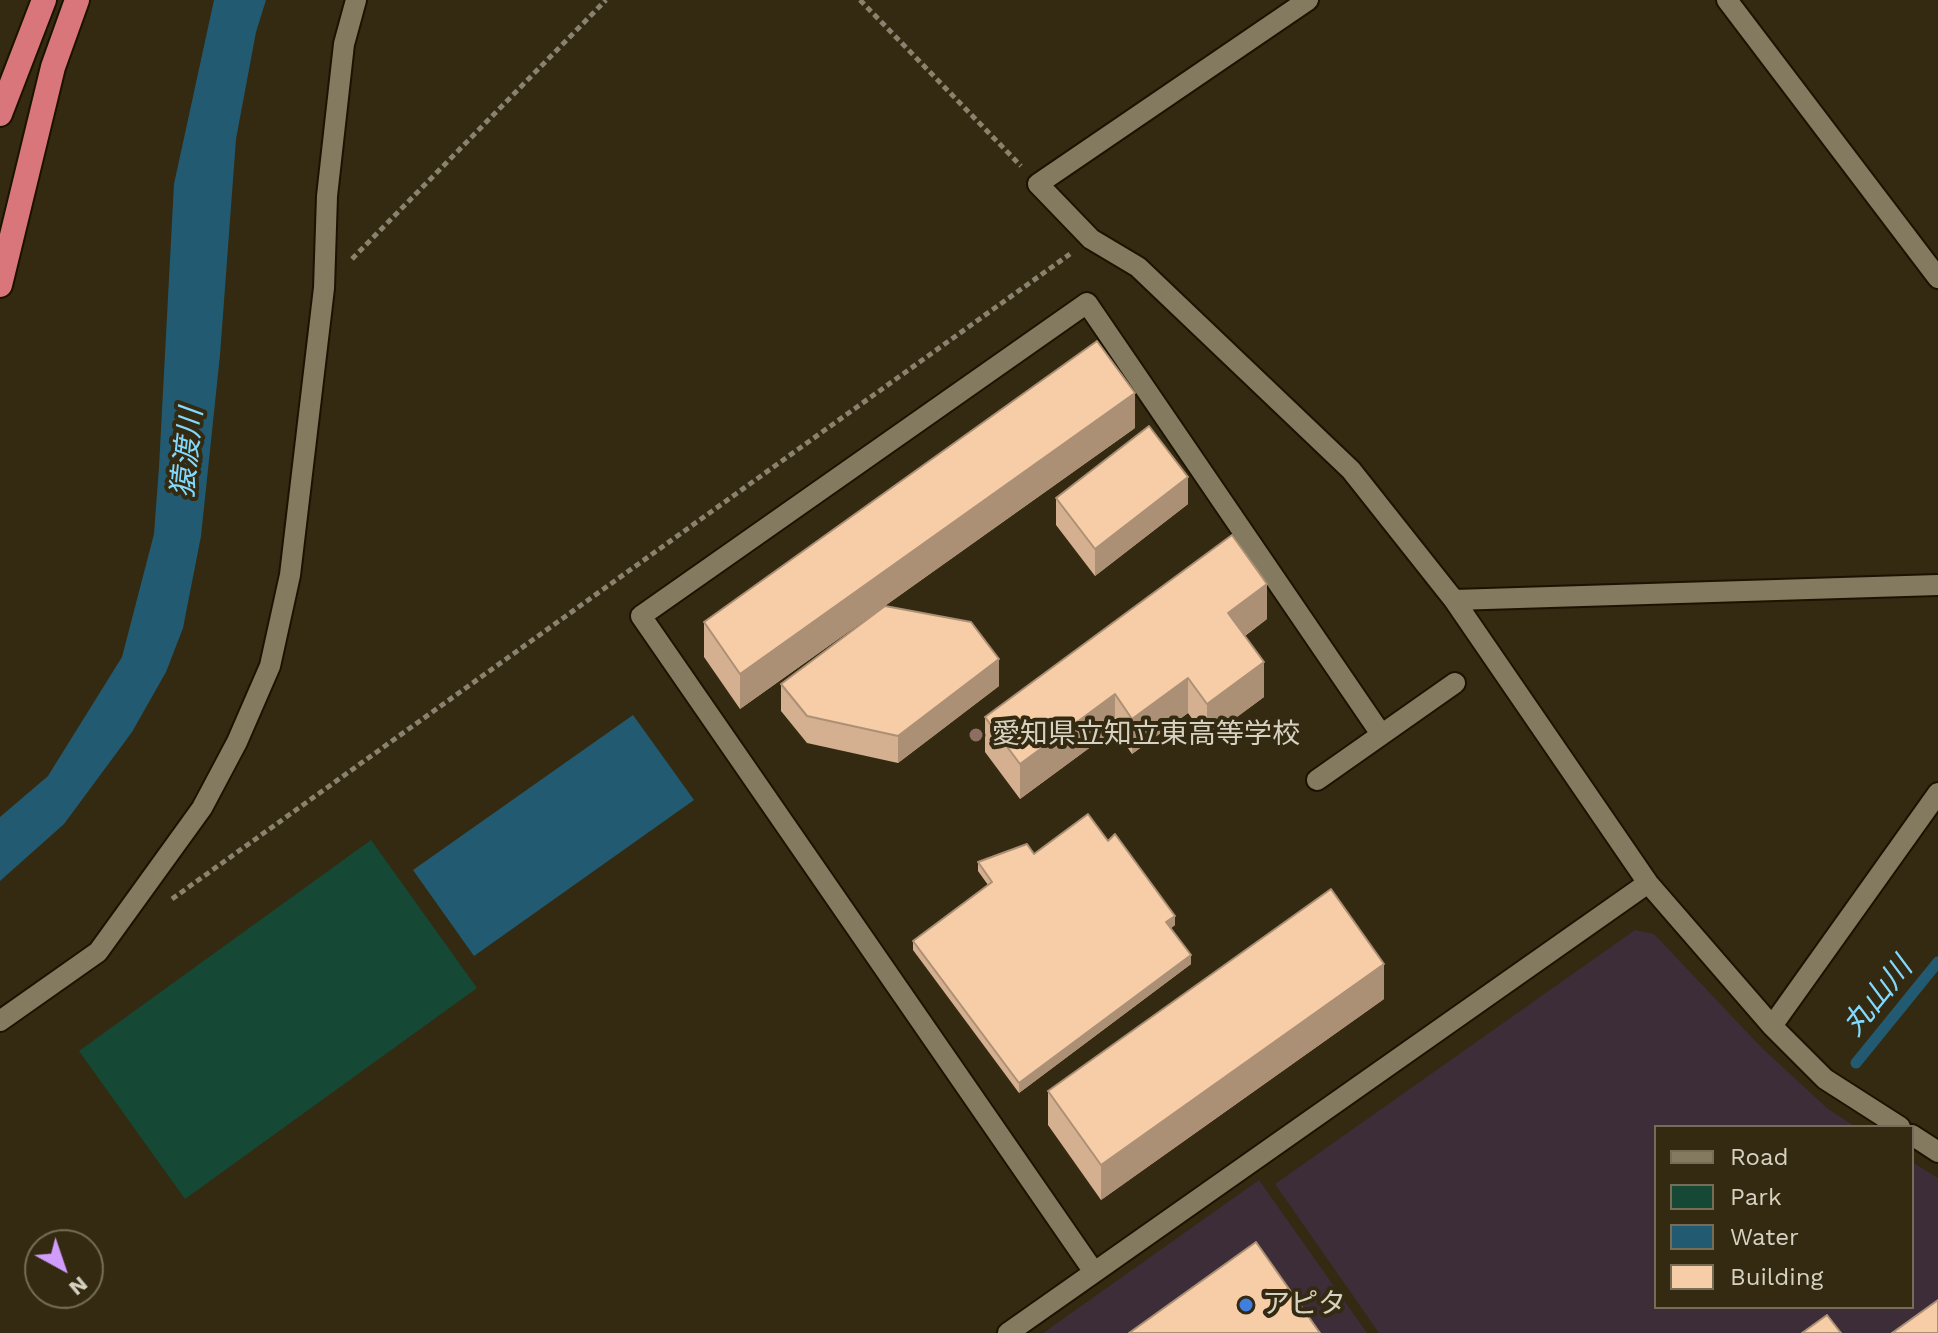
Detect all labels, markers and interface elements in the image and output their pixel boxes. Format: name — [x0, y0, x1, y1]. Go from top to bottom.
water label: 猿渡川 — [165, 406, 211, 500]
place label: 愛知県立知立東高等学校 — [992, 718, 1300, 752]
marker: 愛知県立知立東高等学校 — [967, 726, 985, 744]
water label: 丸山川 — [1836, 951, 1920, 1043]
legend — [1654, 1125, 1914, 1309]
text: Road — [1730, 1143, 1789, 1171]
text: Park — [1730, 1183, 1782, 1211]
text: Water — [1730, 1223, 1799, 1251]
north arrow — [24, 1229, 104, 1309]
text: Building — [1730, 1263, 1823, 1291]
text: N — [64, 1271, 93, 1301]
place label: アピタ — [1262, 1288, 1346, 1322]
marker: アピタ — [1237, 1296, 1255, 1314]

